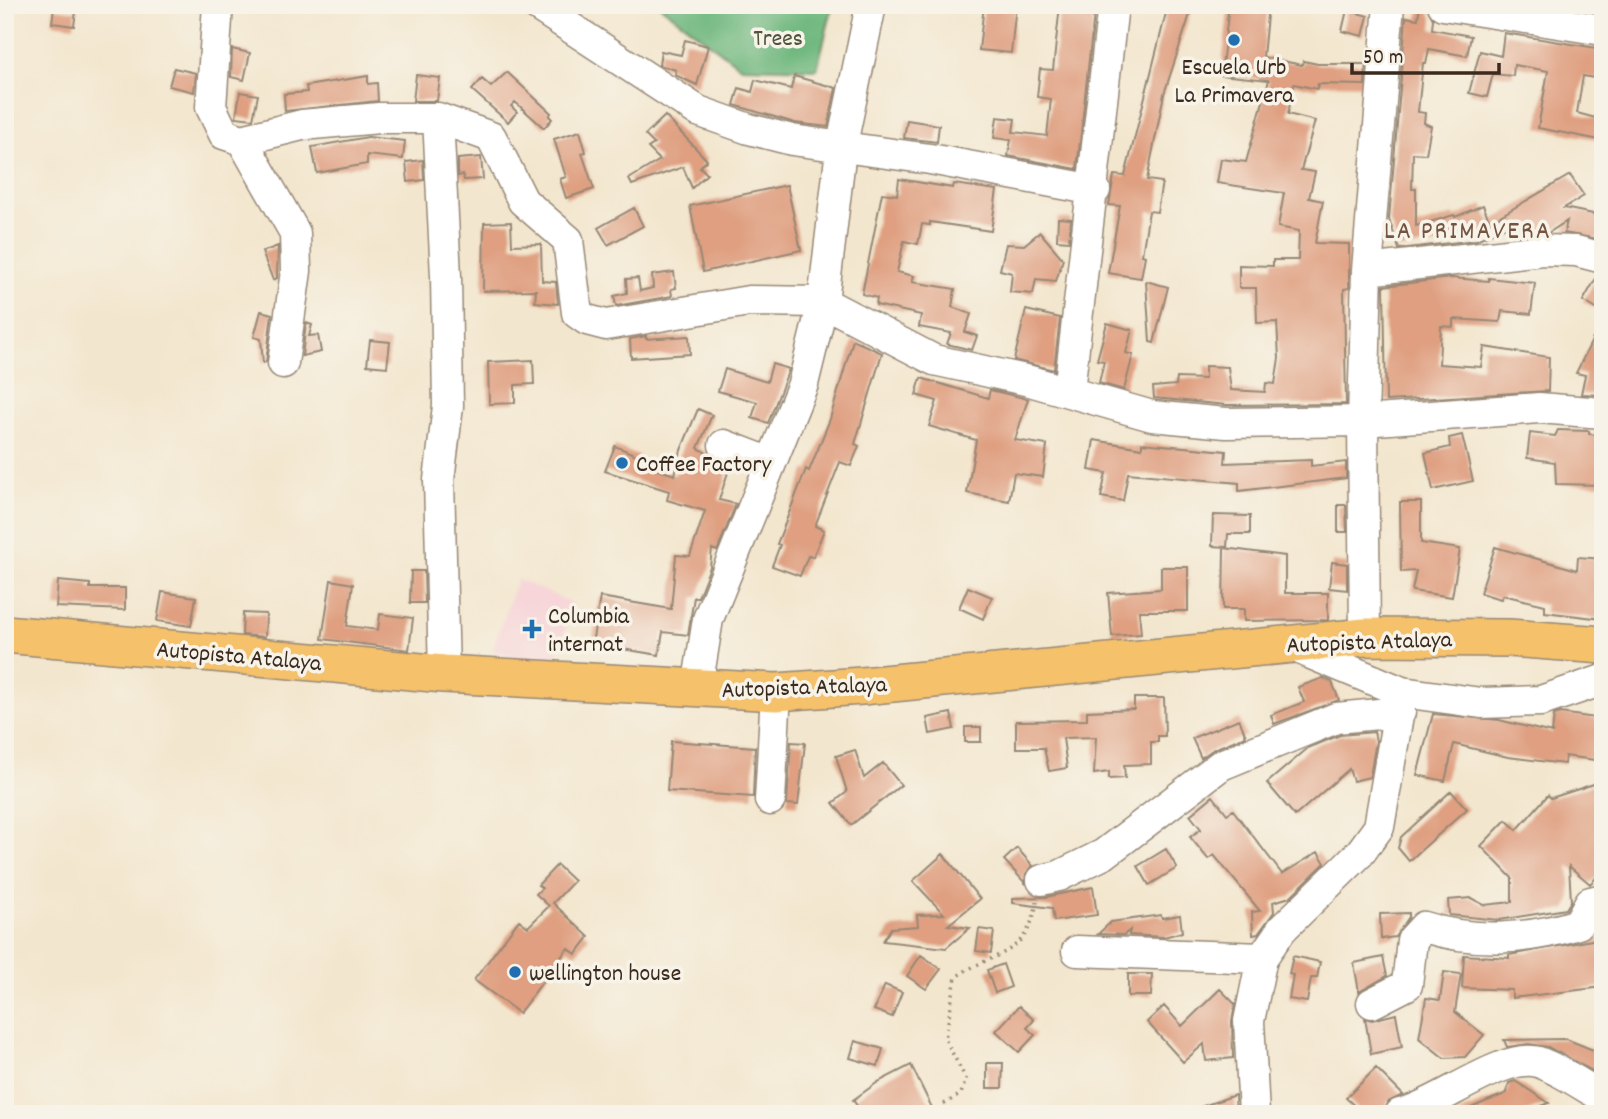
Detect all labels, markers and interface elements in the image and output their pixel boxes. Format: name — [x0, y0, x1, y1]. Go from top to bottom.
park label: Trees — [753, 23, 803, 57]
marker: Escuela Urb La Primavera — [1226, 32, 1242, 48]
scale bar — [1352, 32, 1500, 76]
text: 50 m — [1363, 44, 1403, 74]
place label: Escuela Urb La Primavera — [1174, 52, 1294, 114]
district label: LA PRIMAVERA — [1384, 214, 1552, 251]
place label: Coffee Factory — [636, 449, 772, 483]
marker: Coffee Factory — [614, 455, 630, 471]
place label: Columbia internat — [548, 601, 630, 663]
marker: Columbia internat — [522, 619, 542, 639]
street label: Autopista Atalaya — [1286, 624, 1453, 664]
street label: Autopista Atalaya — [155, 634, 323, 682]
street label: Autopista Atalaya — [721, 669, 888, 709]
place label: wellington house — [529, 958, 681, 992]
marker: wellington house — [507, 964, 523, 980]

